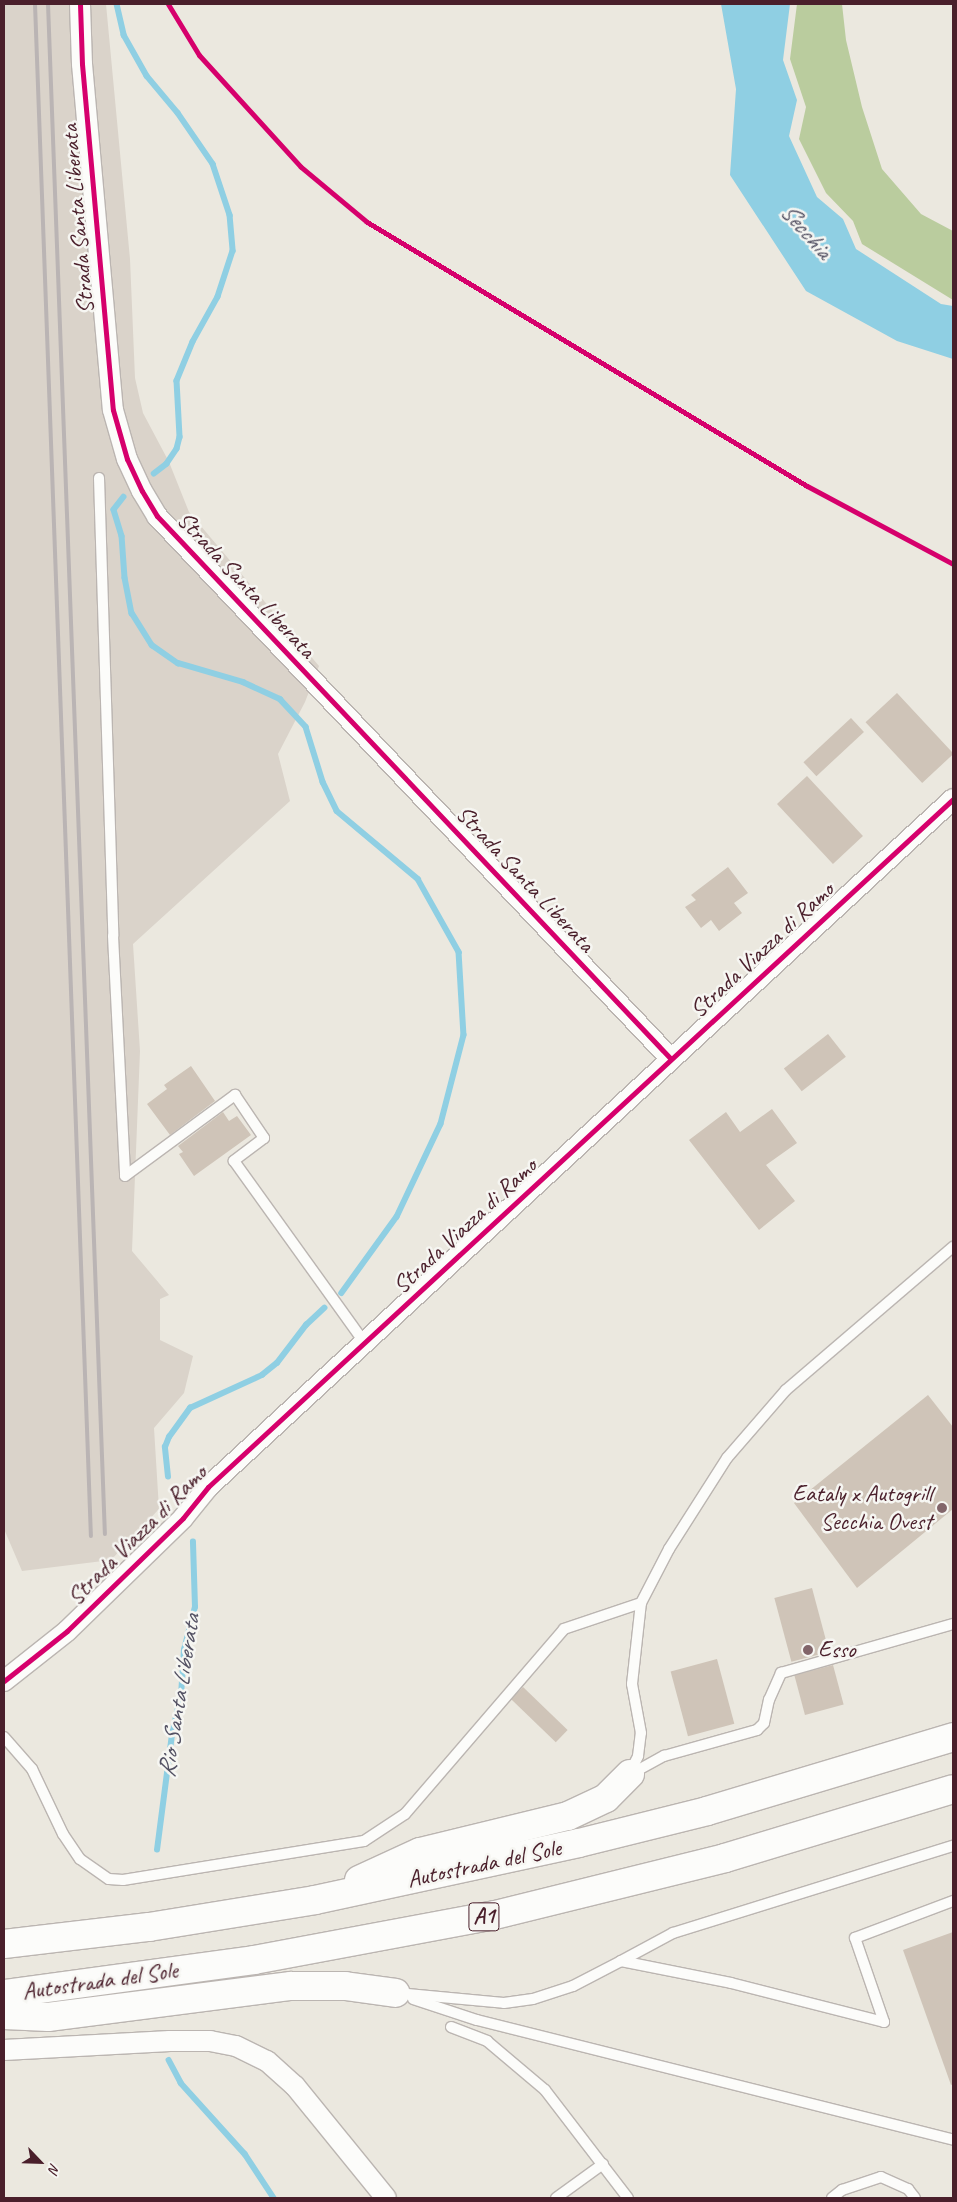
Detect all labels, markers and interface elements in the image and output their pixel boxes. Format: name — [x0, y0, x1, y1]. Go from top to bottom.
street label: Strada Santa Liberata — [55, 123, 101, 315]
water label: Secchia — [774, 197, 838, 265]
street label: Strada Santa Liberata — [171, 506, 321, 664]
street label: Strada Santa Liberata — [450, 800, 600, 958]
street label: Strada Viazza di Ramo — [684, 876, 840, 1024]
street label: Strada Viazza di Ramo — [387, 1152, 543, 1300]
street label: Strada Viazza di Ramo — [61, 1459, 213, 1611]
place label: Eataly x Autogrill Secchia Ovest — [792, 1480, 932, 1536]
marker: Eataly x Autogrill Secchia Ovest — [936, 1502, 948, 1514]
water label: Rio Santa Liberata — [151, 1612, 207, 1780]
place label: Esso — [818, 1636, 856, 1664]
marker: Esso — [802, 1644, 814, 1656]
street label: Autostrada del Sole — [405, 1834, 563, 1894]
road number: A1 — [468, 1898, 500, 1936]
street label: Autostrada del Sole — [21, 1956, 179, 2006]
north arrow — [15, 2137, 65, 2187]
text: N — [45, 2161, 64, 2176]

